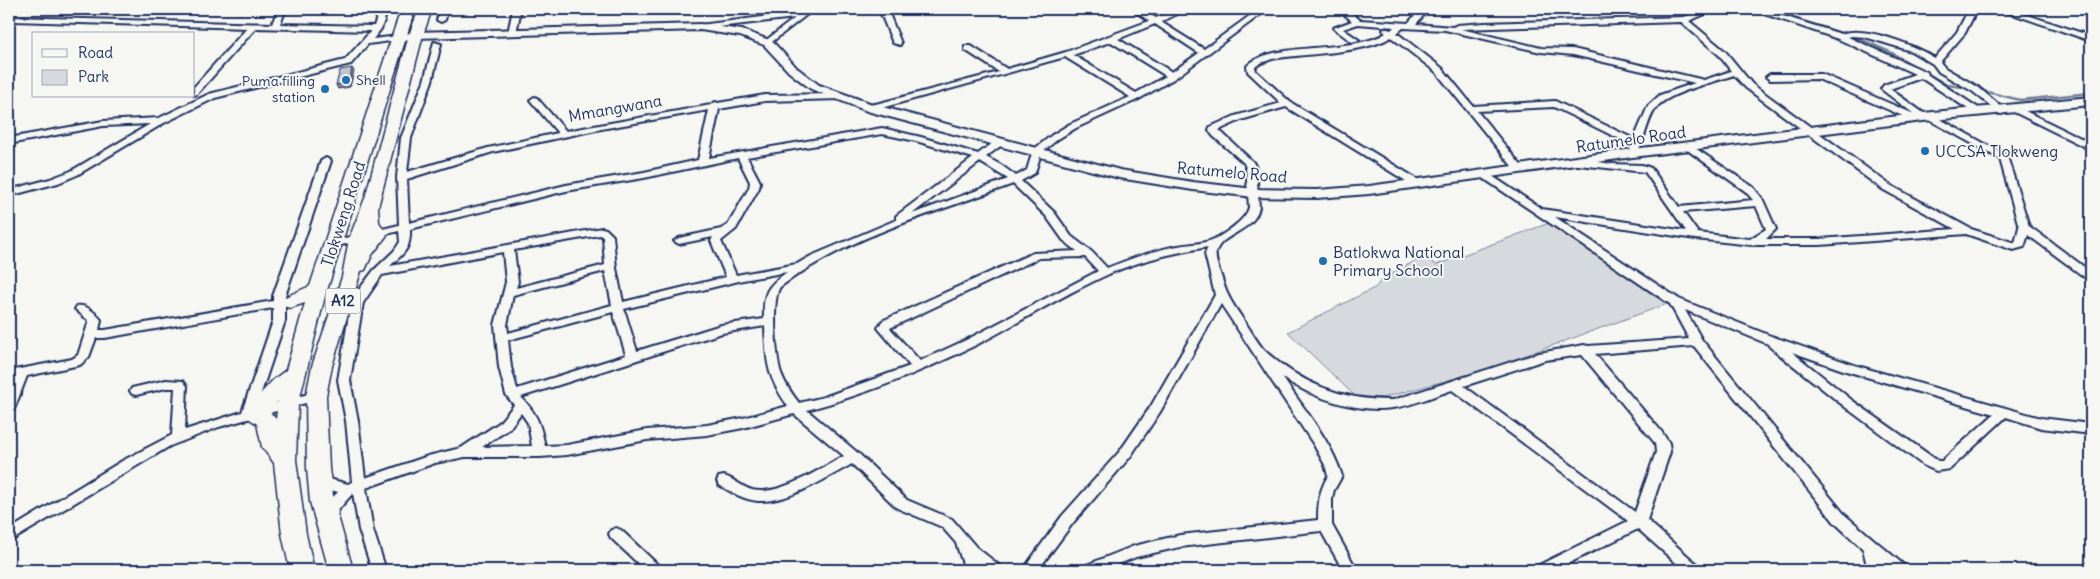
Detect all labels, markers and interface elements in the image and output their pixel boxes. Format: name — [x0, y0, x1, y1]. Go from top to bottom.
legend — [32, 32, 195, 98]
text: Road — [78, 43, 113, 62]
text: Park — [78, 67, 109, 86]
place label: Shell — [356, 71, 386, 89]
place label: Puma filling station — [242, 72, 315, 106]
marker: Shell — [340, 74, 352, 86]
marker: Puma filling station — [319, 83, 331, 95]
street label: Mmangwana — [567, 90, 663, 126]
street label: Ratumelo Road — [1575, 121, 1687, 157]
place label: UCCSA Tlokweng — [1935, 141, 2058, 161]
marker: UCCSA Tlokweng — [1919, 145, 1931, 157]
street label: Ratumelo Road — [1176, 157, 1288, 187]
street label: Tlokweng Road — [317, 159, 369, 269]
place label: Batlokwa National Primary School — [1333, 242, 1464, 280]
marker: Batlokwa National Primary School — [1317, 255, 1329, 267]
road number: A12 — [326, 288, 360, 314]

